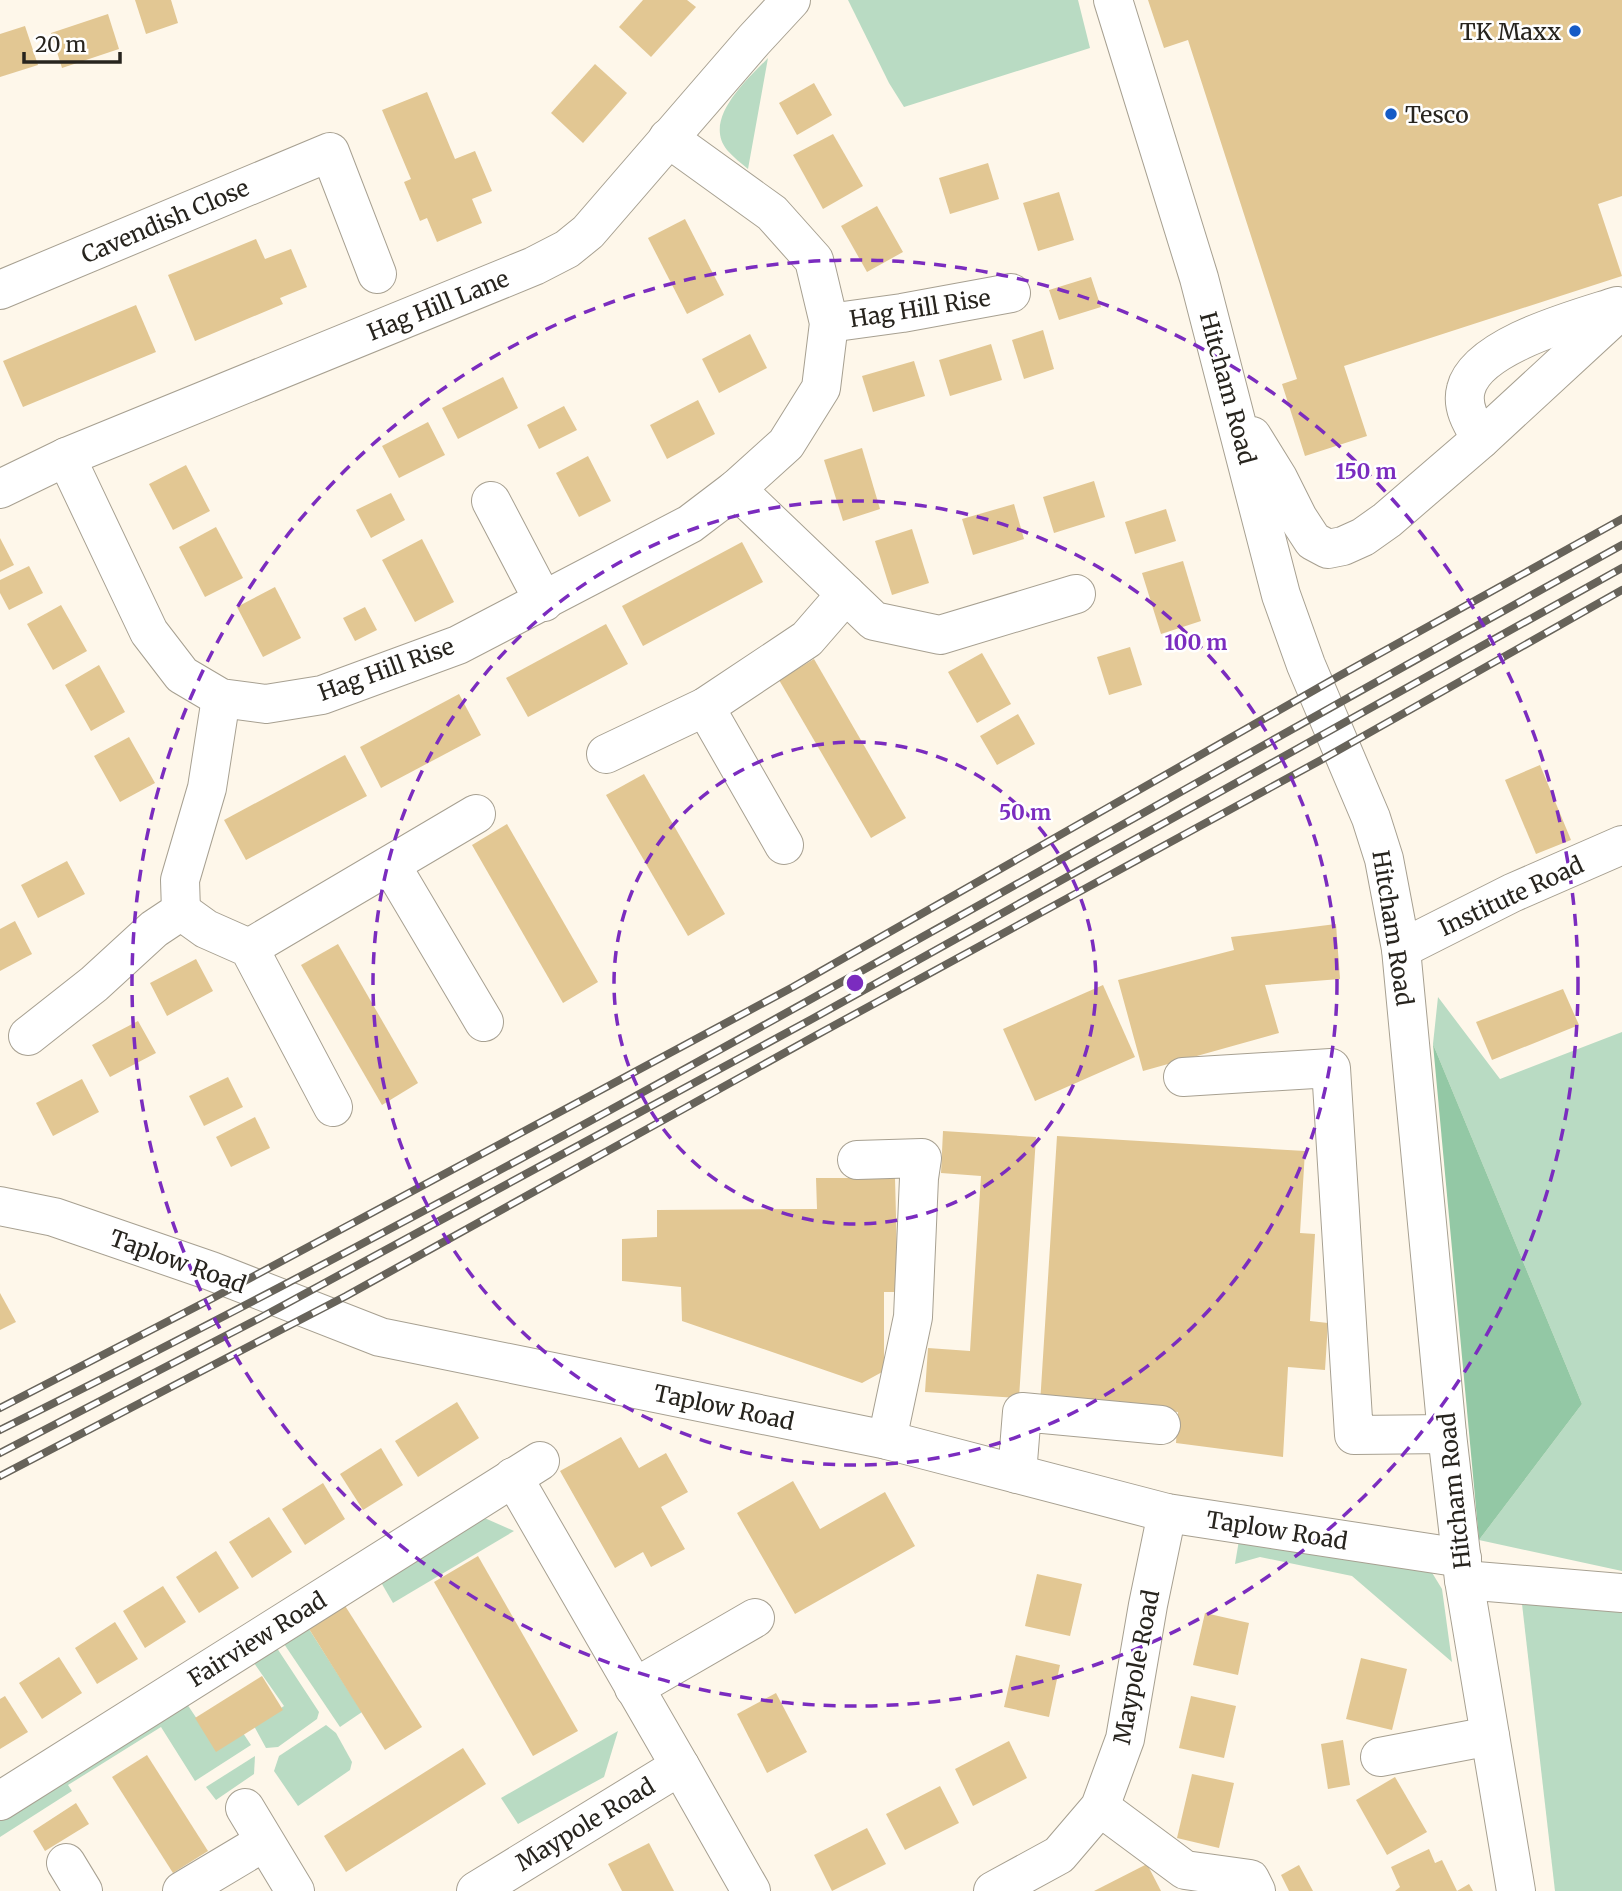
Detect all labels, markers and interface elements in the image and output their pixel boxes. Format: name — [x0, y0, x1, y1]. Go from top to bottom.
place label: TK Maxx — [1460, 17, 1561, 46]
scale bar — [24, 21, 121, 65]
marker: TK Maxx — [1567, 23, 1583, 39]
text: 20 m — [35, 31, 87, 58]
place label: Tesco — [1405, 100, 1469, 129]
marker: Tesco — [1383, 106, 1399, 122]
street label: Cavendish Close — [77, 173, 253, 269]
street label: Hag Hill Lane — [363, 263, 513, 347]
street label: Hag Hill Rise — [847, 283, 993, 333]
street label: Hitcham Road — [1194, 308, 1262, 468]
text: 150 m — [1335, 458, 1397, 485]
text: 100 m — [1165, 629, 1227, 656]
street label: Hag Hill Rise — [314, 631, 458, 707]
text: 50 m — [999, 799, 1051, 826]
street label: Hitcham Road — [1366, 848, 1420, 1008]
street label: Institute Road — [1434, 850, 1588, 942]
centre of rings — [843, 971, 867, 995]
street label: Taplow Road — [106, 1223, 250, 1299]
street label: Taplow Road — [651, 1378, 797, 1436]
street label: Hitcham Road — [1431, 1411, 1477, 1571]
street label: Taplow Road — [1204, 1505, 1350, 1556]
street label: Fairview Road — [183, 1585, 331, 1693]
street label: Maypole Road — [1107, 1587, 1165, 1747]
street label: Maypole Road — [510, 1771, 660, 1877]

